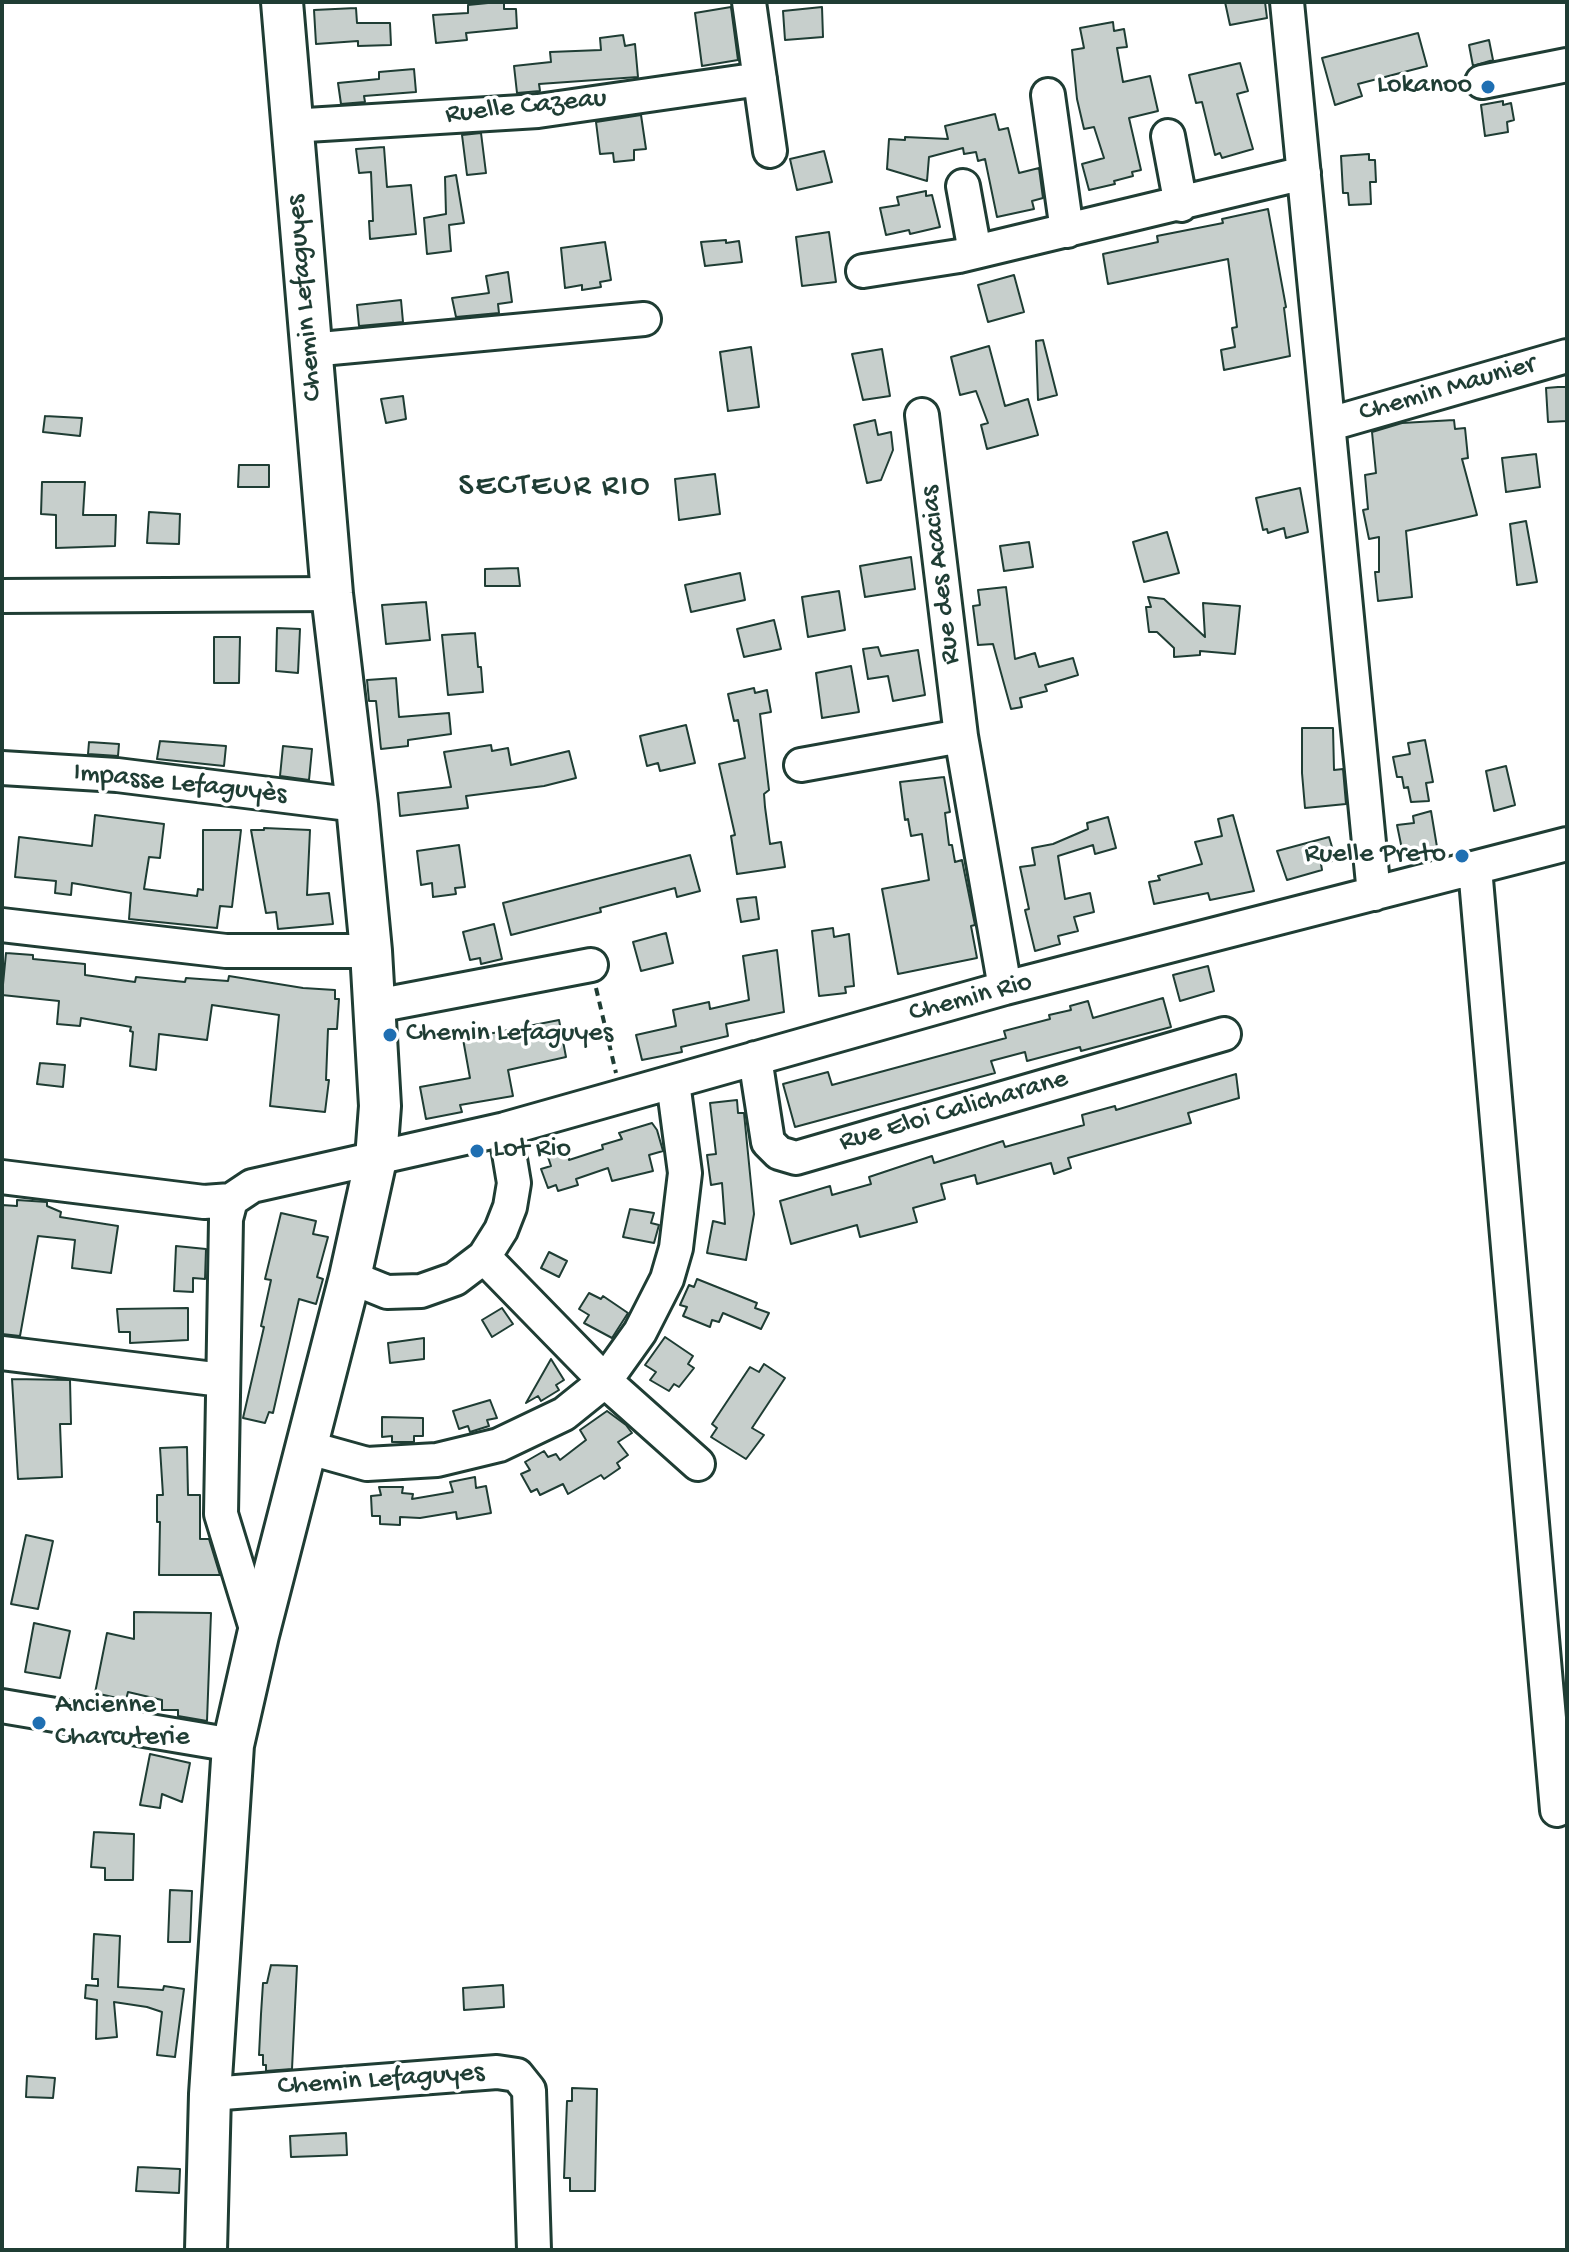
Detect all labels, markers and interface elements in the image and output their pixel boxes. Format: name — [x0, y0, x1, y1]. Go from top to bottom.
place label: Lokanoo — [1377, 70, 1472, 104]
marker: Lokanoo — [1479, 78, 1497, 96]
street label: Ruelle Cazeau — [444, 83, 608, 133]
street label: Chemin Lefaguyes — [280, 193, 332, 403]
street label: Chemin Maunier — [1356, 349, 1540, 431]
district label: SECTEUR RIO — [459, 469, 651, 507]
street label: Rue des Acacias — [914, 484, 970, 666]
street label: Impasse Lefaguyès — [72, 757, 288, 813]
place label: Ruelle Preto — [1305, 839, 1446, 873]
marker: Ruelle Preto — [1453, 847, 1471, 865]
street label: Chemin Rio — [906, 966, 1036, 1032]
place label: Chemin Lefaguyes — [406, 1018, 613, 1052]
marker: Chemin Lefaguyes — [381, 1026, 399, 1044]
street label: Rue Eloi Calicharane — [836, 1063, 1072, 1161]
place label: Lot Rio — [493, 1134, 571, 1168]
marker: Lot Rio — [468, 1142, 486, 1160]
place label: Ancienne Charcuterie — [55, 1690, 190, 1756]
marker: Ancienne Charcuterie — [30, 1714, 48, 1732]
street label: Chemin Lefaguyes — [277, 2057, 485, 2105]

